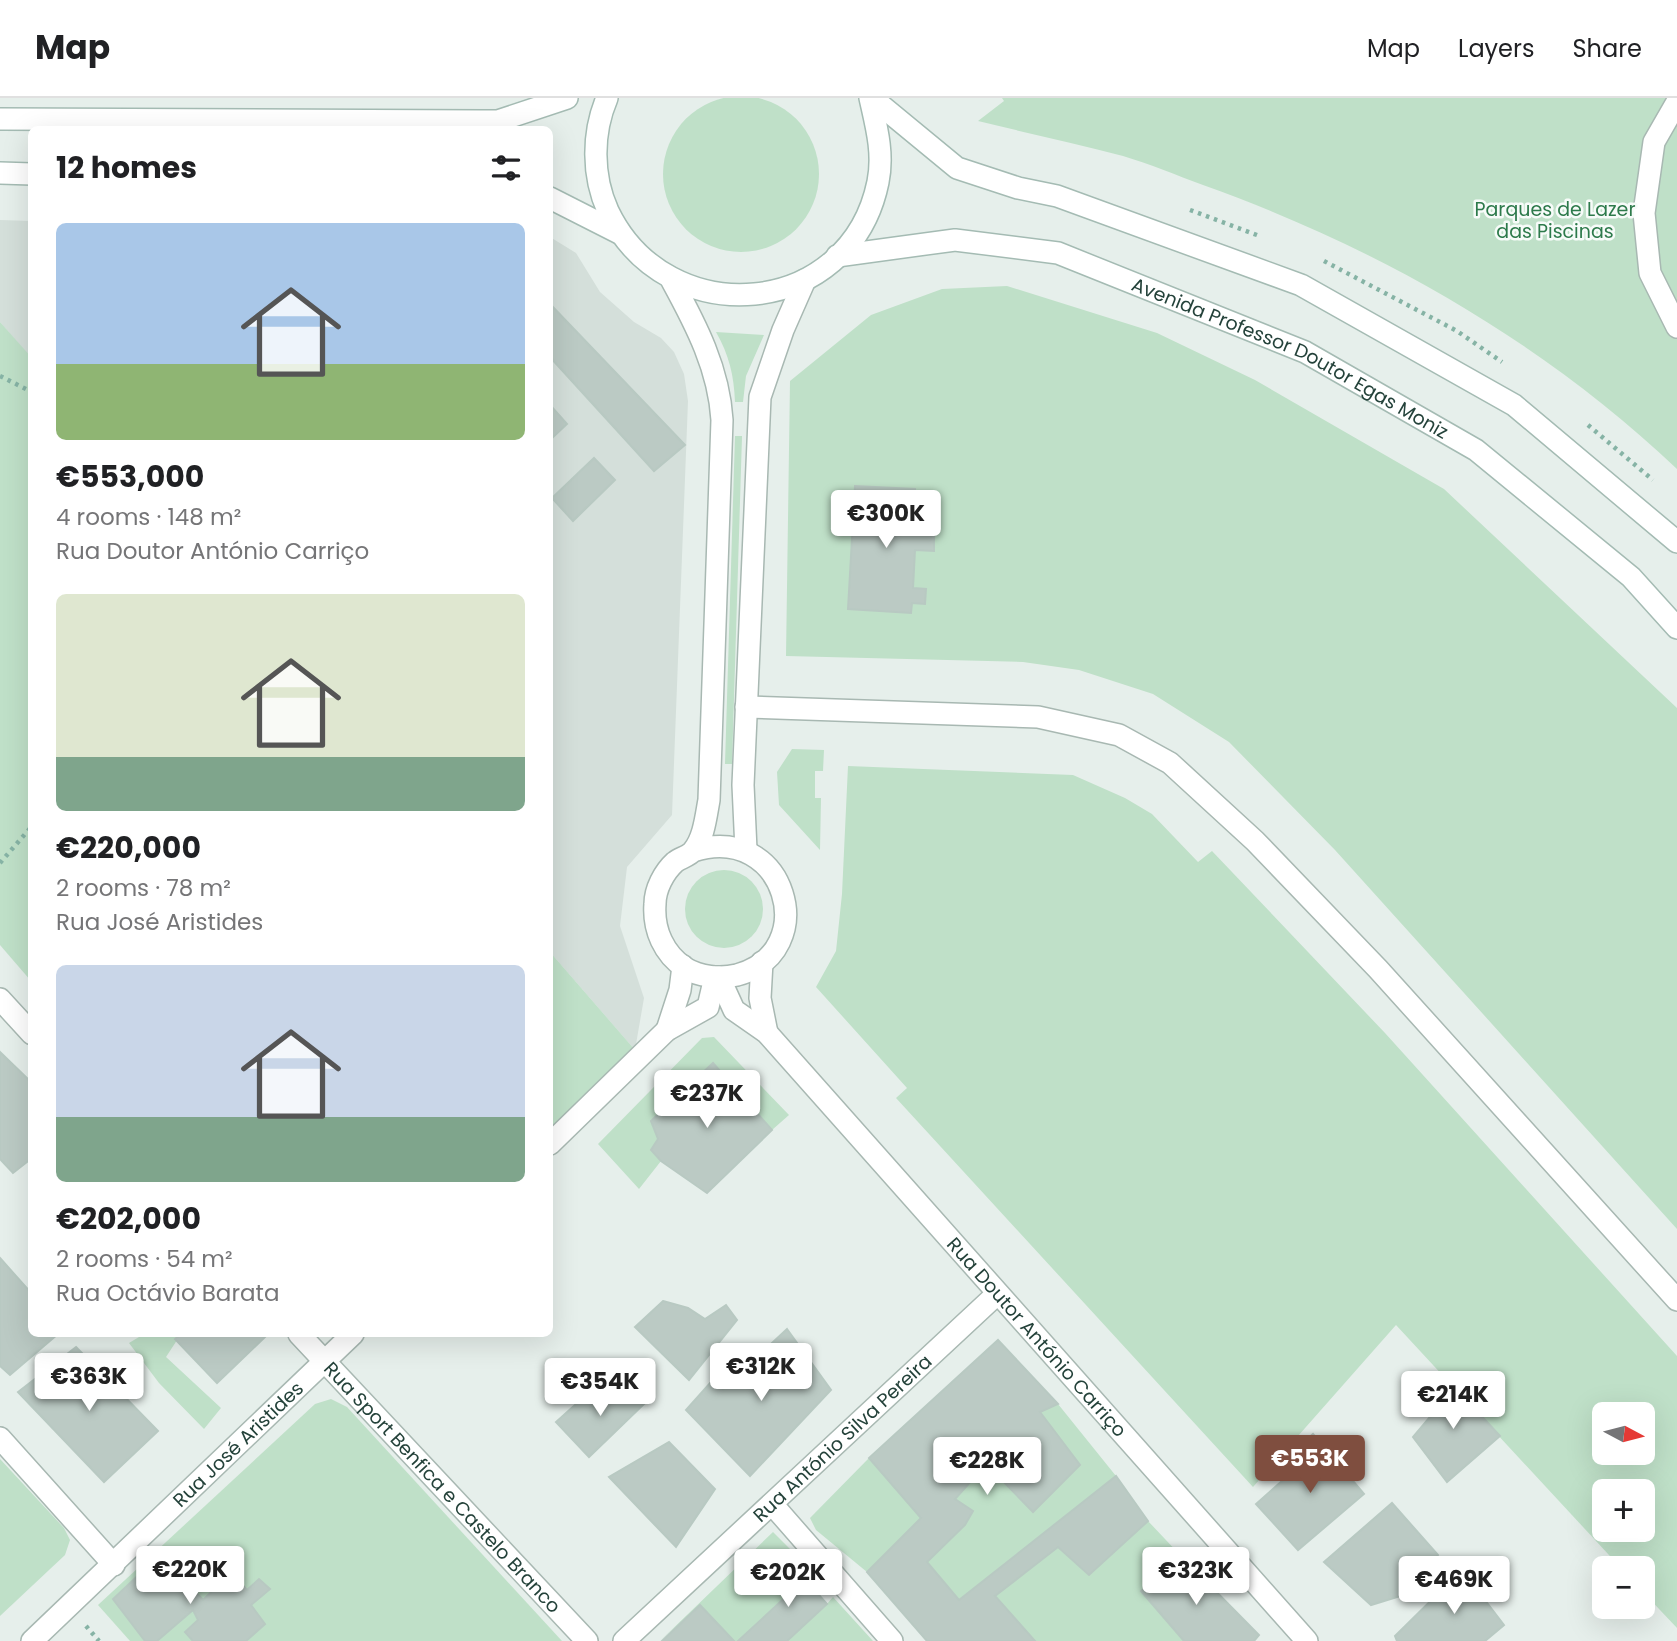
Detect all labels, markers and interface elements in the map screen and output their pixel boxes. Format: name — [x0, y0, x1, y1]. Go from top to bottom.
text: Map — [35, 24, 110, 71]
text: Map — [1367, 32, 1420, 65]
text: Layers — [1458, 32, 1534, 65]
text: Share — [1572, 32, 1642, 65]
text: 12 homes — [56, 146, 197, 189]
icon: filters — [487, 149, 525, 187]
park label: Parques de Lazer das Piscinas — [1475, 196, 1635, 245]
icon: home — [228, 269, 354, 395]
street label: Avenida Professor Doutor Egas Moniz — [1128, 270, 1454, 445]
text: €553,000 — [56, 455, 204, 498]
pin: €300K — [837, 490, 935, 550]
text: €300K — [847, 497, 925, 529]
text: 4 rooms · 148 m² — [56, 501, 241, 533]
text: Rua Doutor António Carriço — [56, 535, 369, 567]
icon: home — [228, 640, 354, 766]
text: €220,000 — [56, 826, 201, 869]
text: 2 rooms · 78 m² — [56, 872, 231, 904]
text: Rua José Aristides — [56, 906, 263, 938]
icon: home — [228, 1011, 354, 1137]
pin: €237K — [658, 1070, 756, 1130]
text: €237K — [670, 1077, 744, 1109]
text: €202,000 — [56, 1197, 201, 1240]
street label: Rua Doutor António Carriço — [941, 1231, 1133, 1443]
text: 2 rooms · 54 m² — [56, 1243, 233, 1275]
text: Rua Octávio Barata — [56, 1277, 279, 1309]
pin: €312K — [712, 1344, 810, 1403]
street label: Rua António Silva Pereira — [747, 1348, 938, 1528]
text: €312K — [726, 1350, 796, 1382]
pin: €363K — [40, 1354, 138, 1413]
street label: Rua Sport Benfica e Castelo Branco — [318, 1356, 567, 1619]
pin: €354K — [551, 1358, 649, 1418]
text: €363K — [51, 1360, 127, 1392]
text: €354K — [561, 1365, 639, 1397]
pin: €214K — [1404, 1372, 1502, 1431]
street label: Rua José Aristides — [167, 1375, 309, 1513]
text: €214K — [1417, 1378, 1489, 1410]
north arrow — [1592, 1402, 1656, 1465]
map controls — [1592, 1402, 1655, 1619]
pin: €553K — [1261, 1436, 1359, 1495]
pin: €228K — [938, 1438, 1036, 1497]
text: €553K — [1271, 1442, 1349, 1474]
text: €228K — [949, 1444, 1025, 1476]
button: + — [1592, 1479, 1655, 1542]
pin: €220K — [141, 1546, 239, 1606]
pin: €323K — [1147, 1548, 1245, 1607]
pin: €202K — [739, 1550, 837, 1609]
text: €220K — [152, 1553, 228, 1585]
text: €323K — [1158, 1554, 1234, 1586]
text: €202K — [750, 1556, 826, 1588]
pin: €469K — [1405, 1556, 1503, 1616]
button: − — [1592, 1556, 1655, 1619]
text: €469K — [1415, 1563, 1493, 1595]

